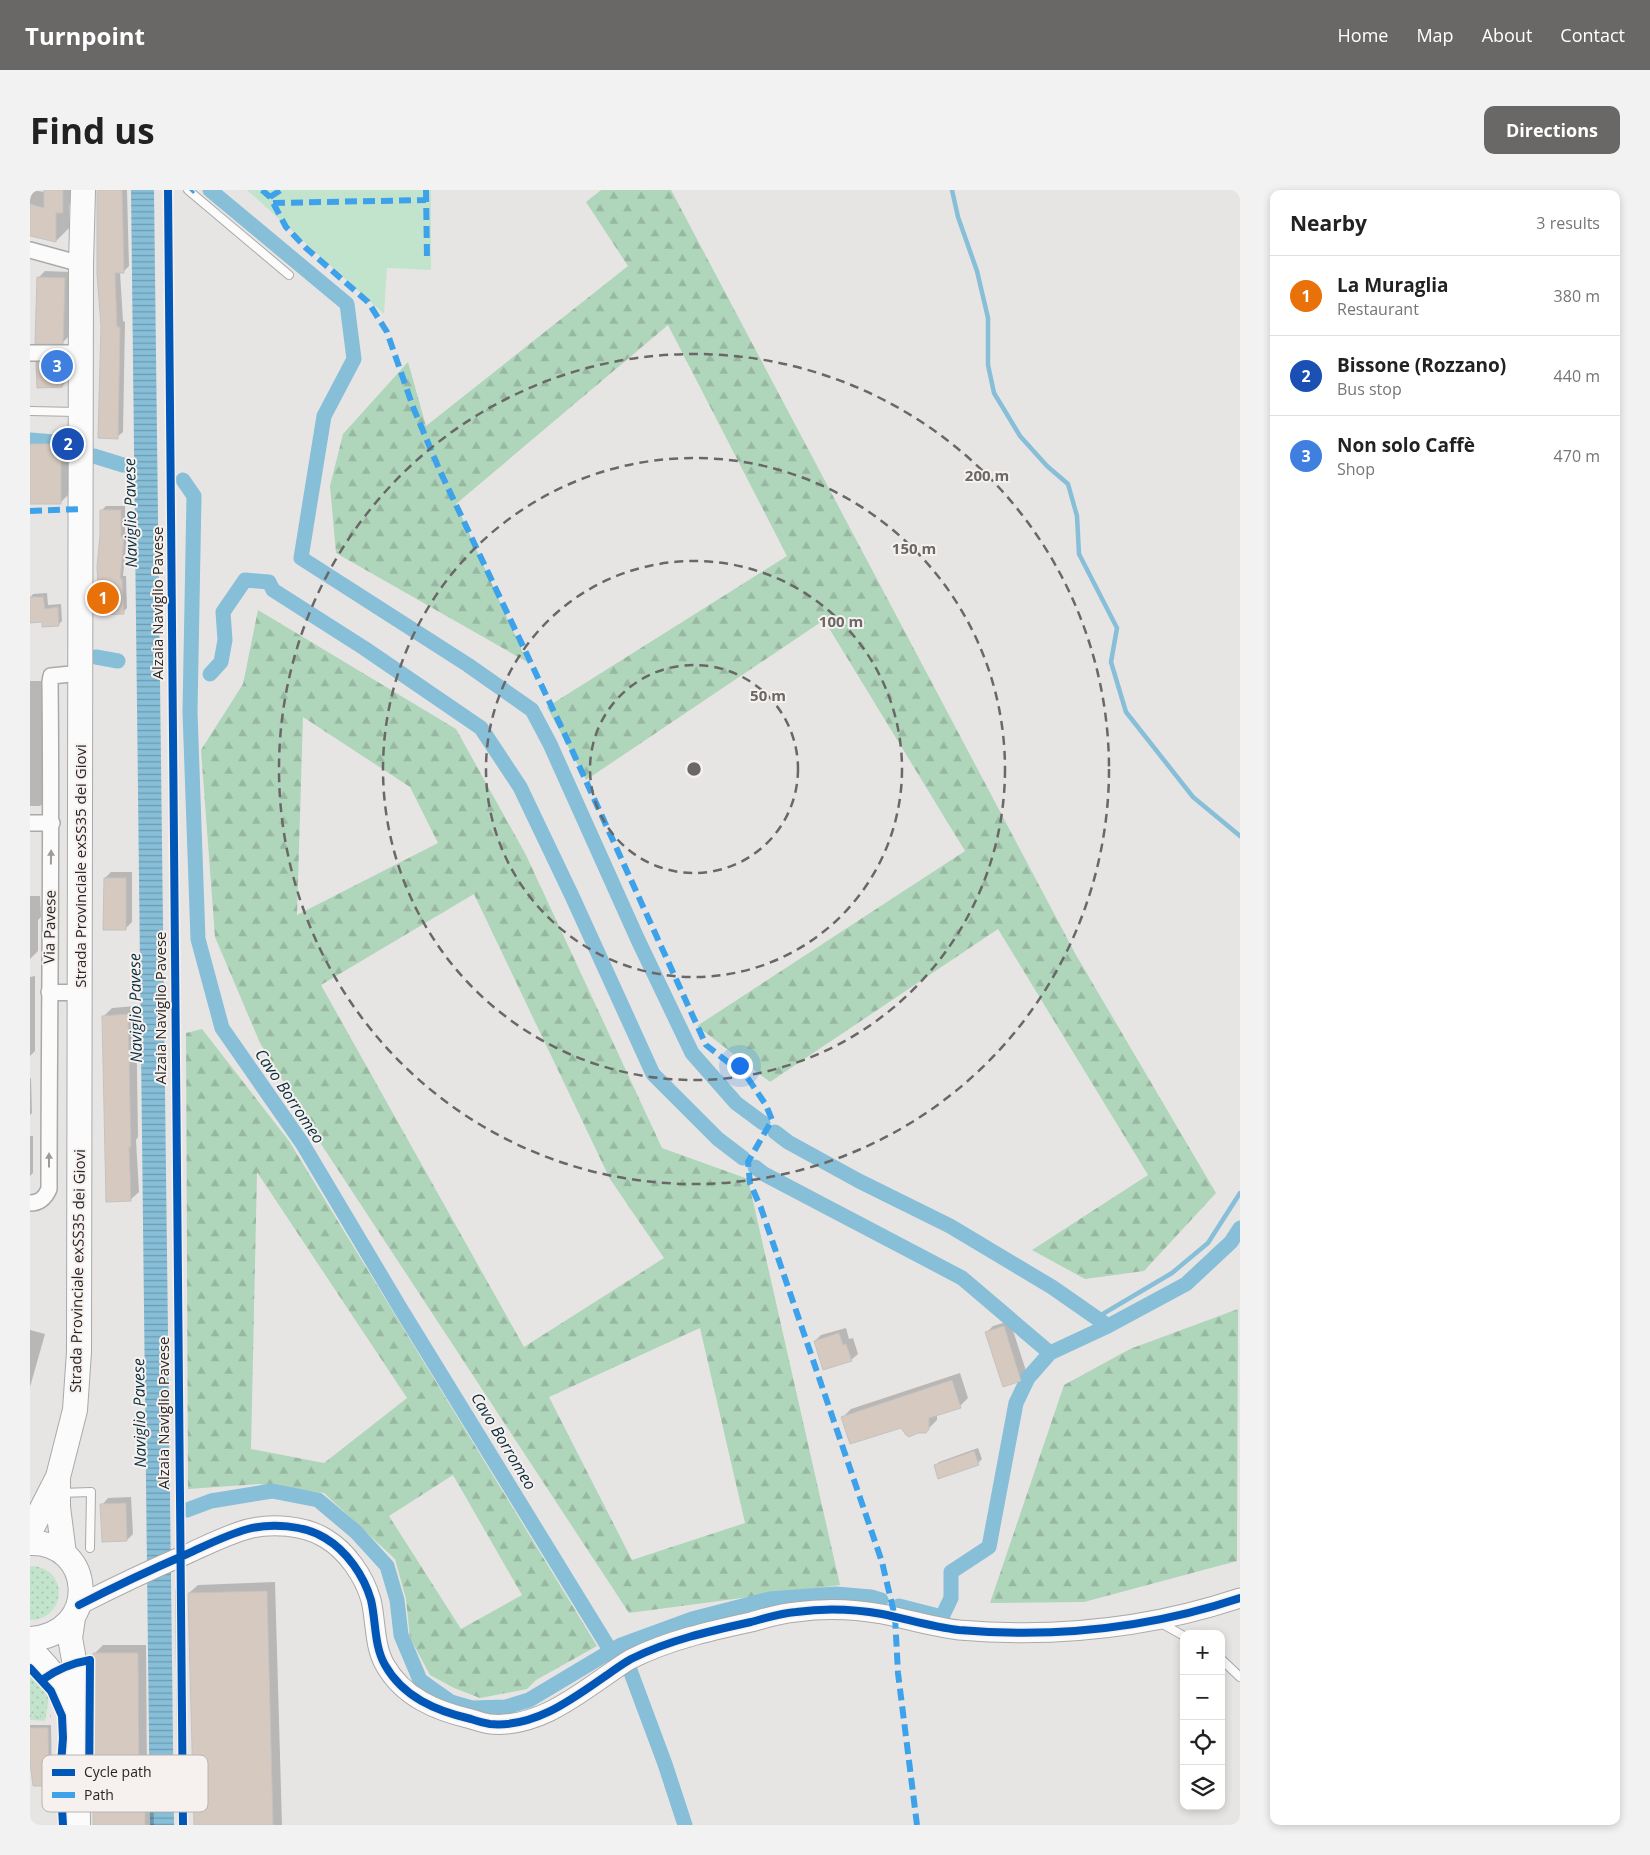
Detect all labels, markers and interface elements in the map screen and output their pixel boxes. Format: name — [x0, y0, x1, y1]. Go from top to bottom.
text: Turnpoint — [25, 19, 145, 52]
text: Home — [1338, 23, 1388, 47]
text: Map — [1416, 23, 1454, 47]
text: About — [1482, 23, 1532, 47]
text: Contact — [1560, 23, 1625, 47]
button: Directions — [1484, 106, 1620, 154]
text: Find us — [30, 107, 155, 154]
text: Nearby — [1290, 209, 1367, 237]
text: 3 results — [1536, 212, 1600, 234]
text: La Muraglia — [1337, 272, 1448, 298]
text: 1 — [1301, 285, 1311, 307]
text: 380 m — [1554, 285, 1600, 307]
text: Restaurant — [1337, 298, 1419, 320]
pin: 3 — [41, 347, 73, 385]
text: Bissone (Rozzano) — [1337, 352, 1506, 378]
text: 2 — [1301, 365, 1311, 387]
text: 440 m — [1554, 365, 1600, 387]
text: Bus stop — [1337, 378, 1402, 400]
pin: 2 — [52, 425, 84, 463]
text: Non solo Caffè — [1337, 432, 1475, 458]
text: 3 — [1301, 445, 1311, 467]
text: 470 m — [1554, 445, 1600, 467]
water label: Naviglio Pavese — [118, 458, 142, 568]
text: Shop — [1337, 458, 1375, 480]
text: 200 m — [965, 465, 1009, 485]
street label: Alzaia Naviglio Pavese — [147, 526, 167, 680]
text: 150 m — [892, 538, 936, 558]
pin: 1 — [87, 579, 119, 617]
text: 100 m — [819, 611, 863, 631]
text: 50 m — [750, 685, 786, 705]
street label: Strada Provinciale exSS35 dei Giovi — [70, 744, 90, 988]
centre of rings — [685, 760, 703, 778]
one-way arrow — [47, 849, 55, 865]
street label: Via Pavese — [38, 890, 60, 964]
street label: Alzaia Naviglio Pavese — [150, 931, 170, 1085]
water label: Naviglio Pavese — [123, 953, 147, 1063]
water label: Cavo Borromeo — [250, 1044, 330, 1148]
your location — [727, 1053, 753, 1079]
street label: Strada Provinciale exSS35 dei Giovi — [65, 1149, 89, 1393]
one-way arrow — [45, 1152, 53, 1168]
street label: Alzaia Naviglio Pavese — [153, 1336, 173, 1490]
water label: Naviglio Pavese — [127, 1358, 151, 1468]
water label: Cavo Borromeo — [466, 1388, 542, 1494]
map controls — [1180, 1630, 1225, 1810]
button: + — [1180, 1630, 1225, 1675]
button: − — [1180, 1675, 1225, 1720]
button: locate — [1180, 1720, 1225, 1765]
legend — [42, 1755, 208, 1812]
text: Cycle path — [84, 1762, 152, 1781]
button: layers — [1180, 1765, 1225, 1810]
text: Path — [84, 1785, 114, 1804]

